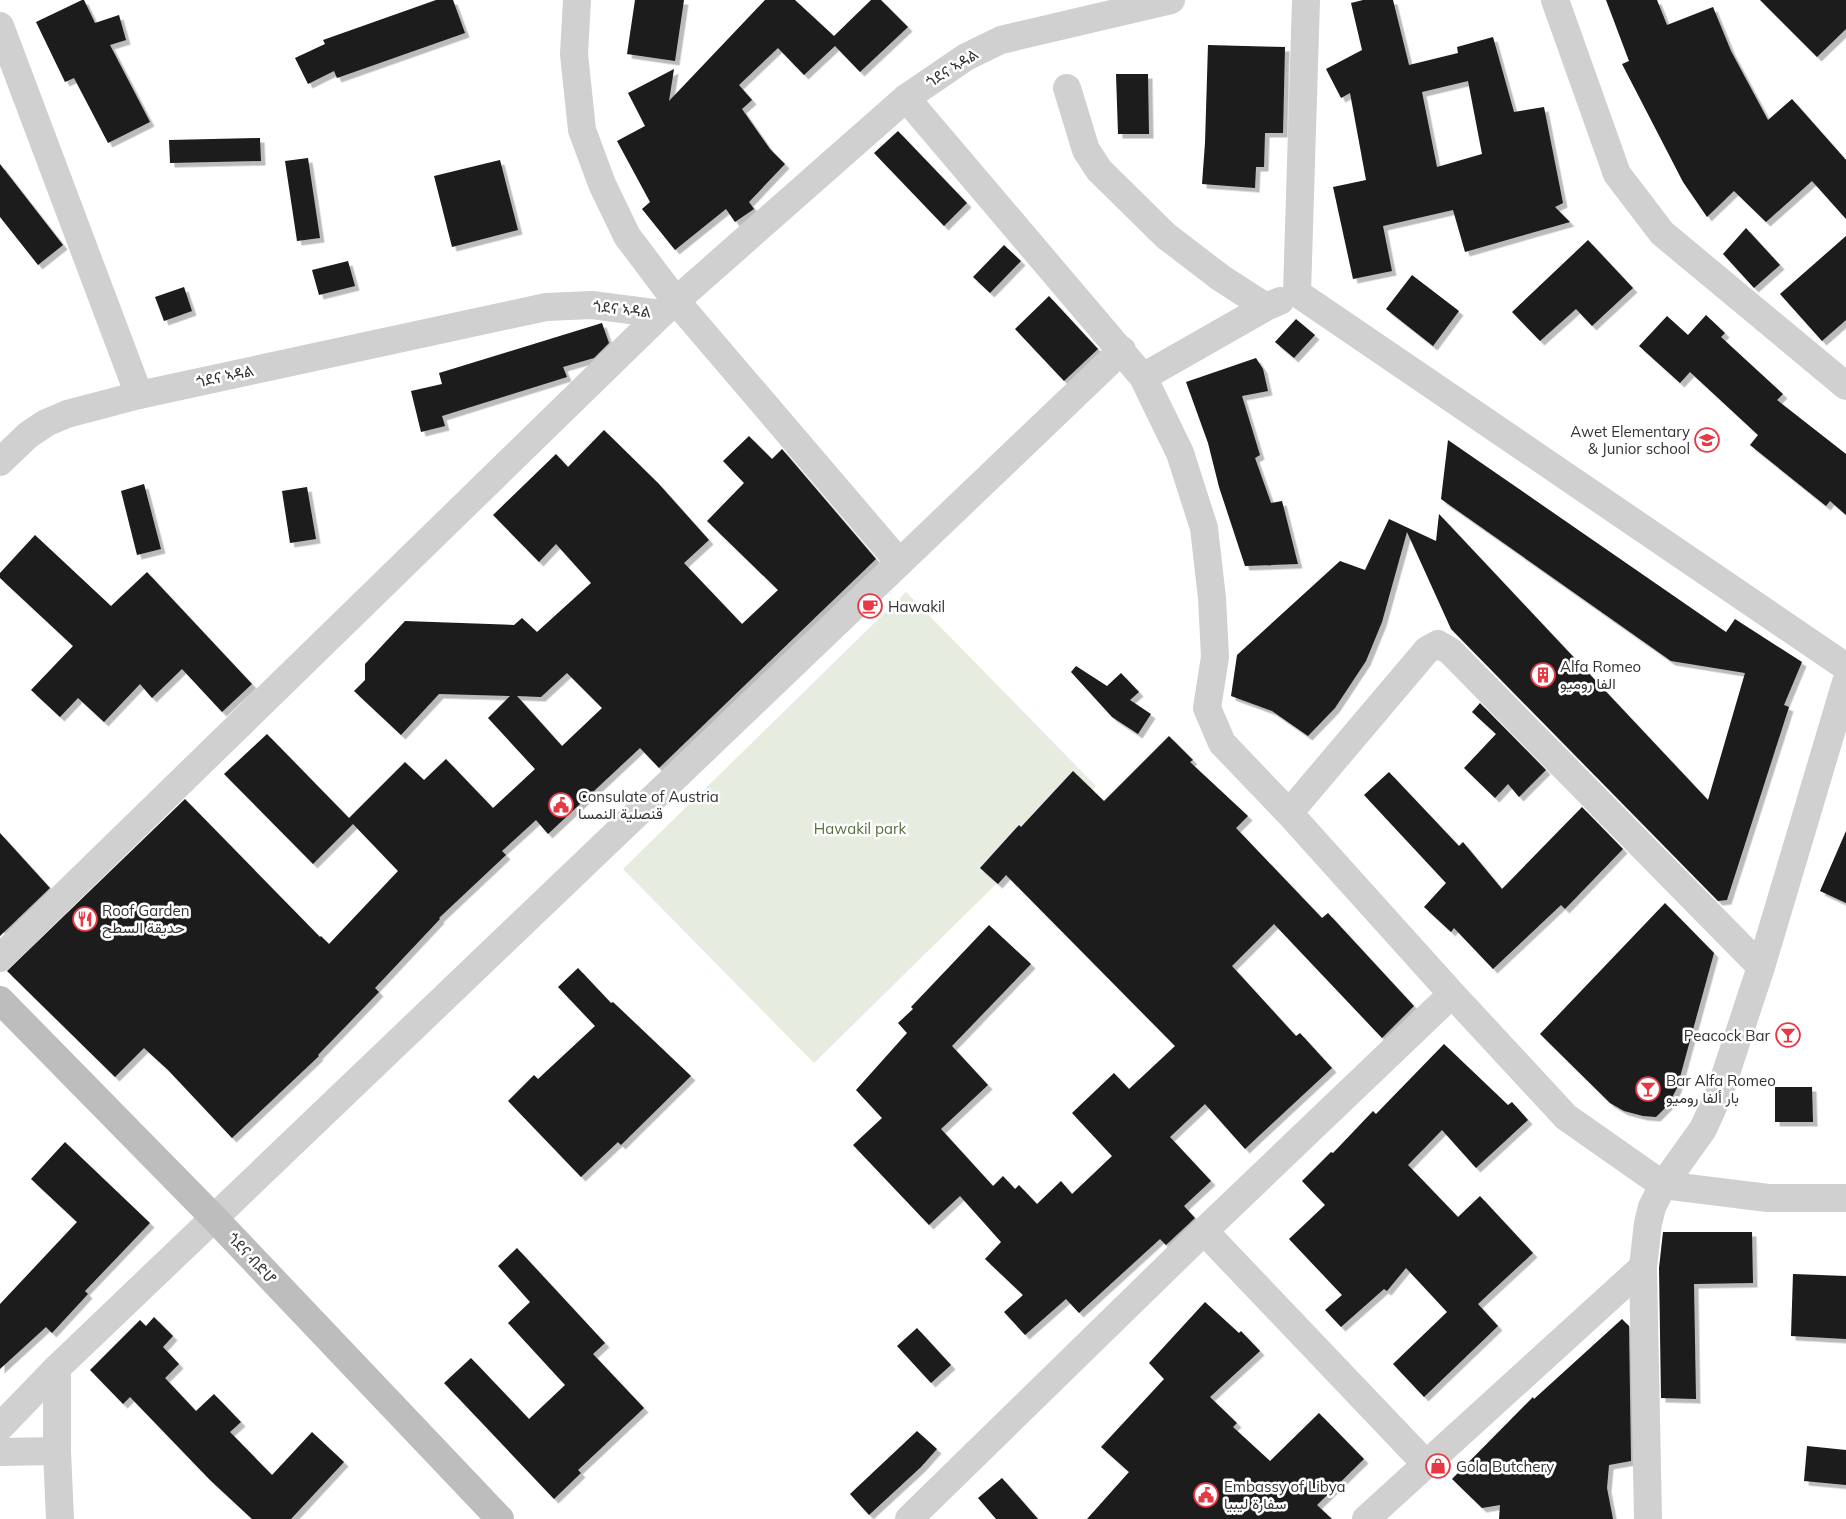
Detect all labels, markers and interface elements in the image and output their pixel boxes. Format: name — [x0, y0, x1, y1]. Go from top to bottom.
street label: ጎደና ኣዳል — [922, 45, 982, 91]
street label: ጎደና ኣዳል — [592, 297, 652, 321]
street label: ጎደና ኣዳል — [195, 361, 255, 391]
place label: Awet Elementary & Junior school — [1570, 422, 1690, 458]
school or university icon: Awet Elementary & Junior school — [1694, 427, 1720, 453]
cafe icon: Hawakil — [857, 593, 883, 619]
place label: Hawakil — [888, 597, 945, 616]
place label: Alfa Romeo الفا روميو — [1560, 657, 1641, 693]
building icon: Alfa Romeo الفا روميو — [1530, 662, 1556, 688]
place label: Consulate of Austria قنصلية النمسا — [578, 787, 719, 823]
public building icon: Consulate of Austria قنصلية النمسا — [548, 792, 574, 818]
park label: Hawakil park — [814, 819, 906, 838]
place label: Roof Garden حديقة السطح — [102, 901, 190, 939]
restaurant icon: Roof Garden حديقة السطح — [72, 906, 98, 932]
bar icon: Peacock Bar — [1775, 1022, 1801, 1048]
place label: Peacock Bar — [1684, 1026, 1771, 1045]
place label: Bar Alfa Romeo بار ألفا روميو — [1666, 1071, 1776, 1107]
bar icon: Bar Alfa Romeo بار ألفا روميو — [1635, 1076, 1661, 1102]
street label: ጎደና ብድሆ — [224, 1229, 281, 1288]
shop icon: Gola Butchery — [1425, 1453, 1451, 1479]
place label: Gola Butchery — [1456, 1457, 1554, 1476]
place label: Embassy of Libya سفارة ليبيا — [1224, 1477, 1346, 1513]
public building icon: Embassy of Libya سفارة ليبيا — [1193, 1482, 1219, 1508]

